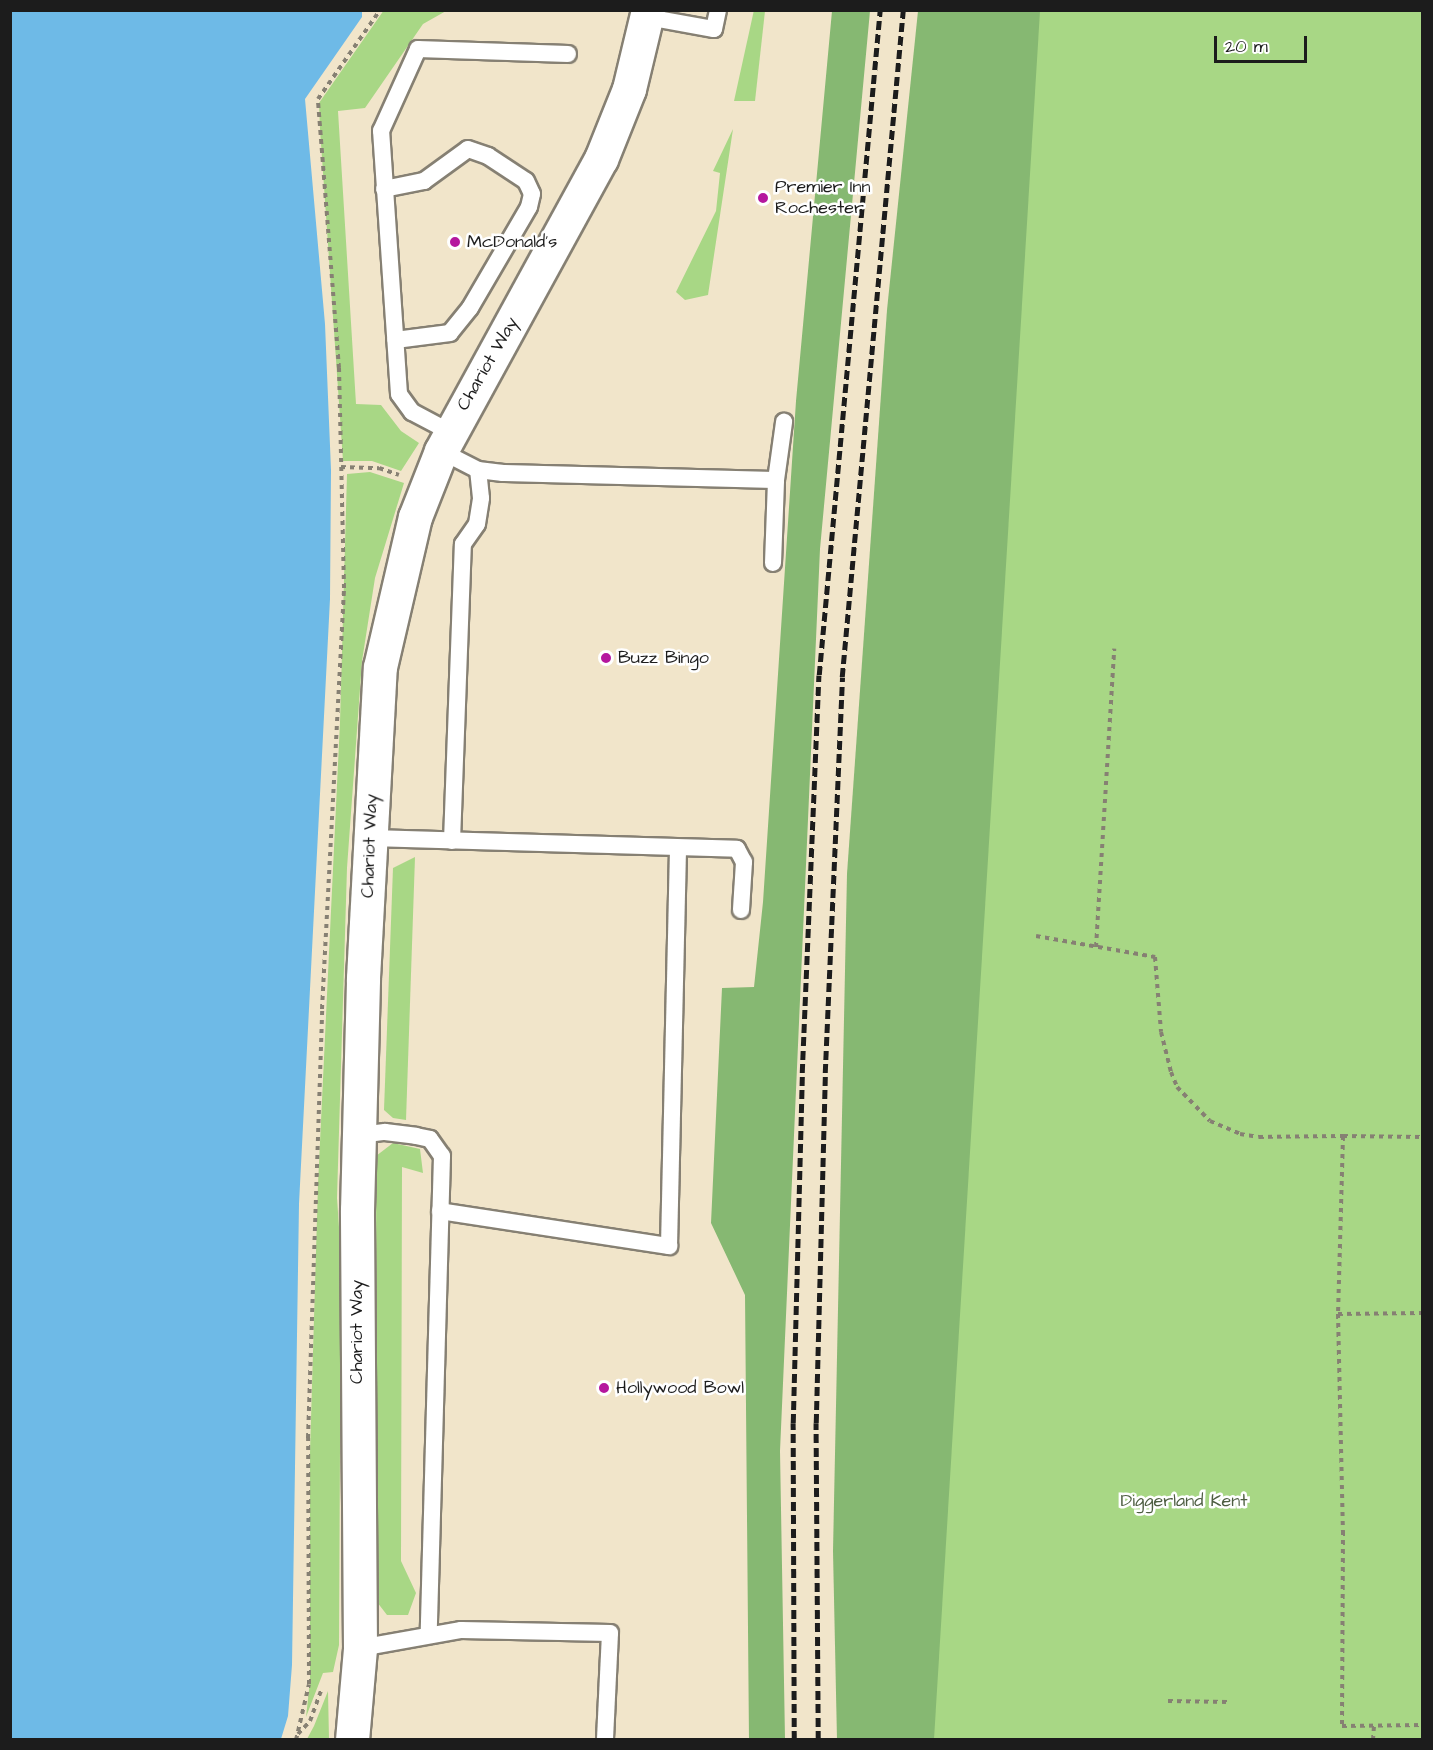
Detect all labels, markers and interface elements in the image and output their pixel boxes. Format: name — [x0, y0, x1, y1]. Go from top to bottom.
scale bar — [1217, 24, 1310, 62]
text: 20 m — [1225, 34, 1268, 59]
place label: Premier Inn Rochester — [775, 177, 870, 219]
marker: Premier Inn Rochester — [756, 191, 770, 205]
place label: McDonald's — [467, 231, 557, 253]
marker: McDonald's — [448, 235, 462, 249]
street label: Chariot Way — [453, 314, 523, 414]
place label: Buzz Bingo — [618, 647, 709, 669]
marker: Buzz Bingo — [599, 651, 613, 665]
street label: Chariot Way — [357, 794, 383, 898]
street label: Chariot Way — [346, 1280, 368, 1384]
place label: Hollywood Bowl — [616, 1377, 744, 1399]
marker: Hollywood Bowl — [597, 1381, 611, 1395]
park label: Diggerland Kent — [1121, 1490, 1247, 1512]

